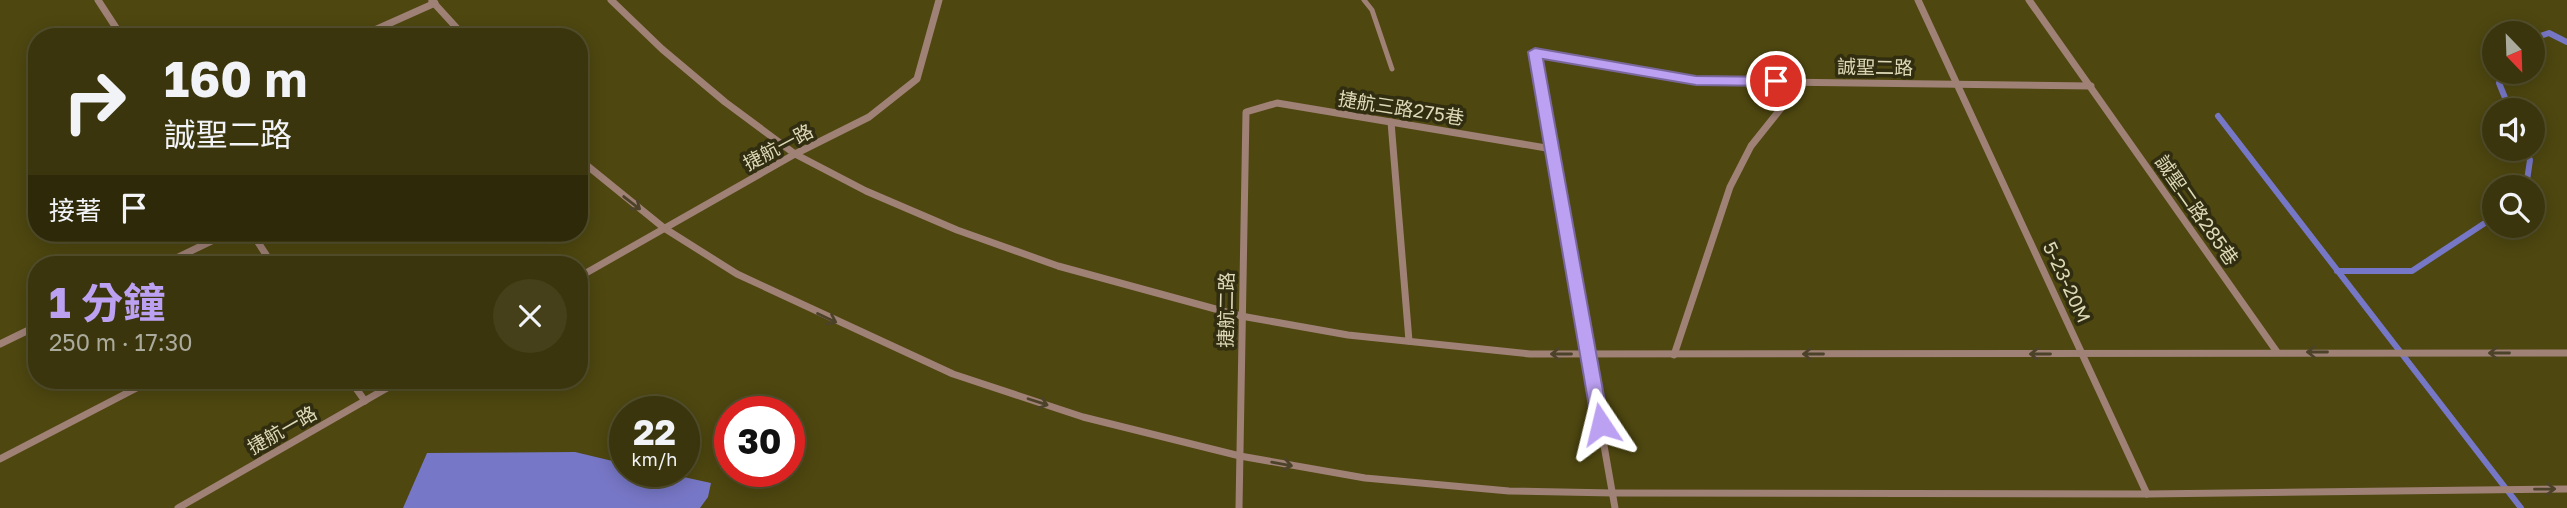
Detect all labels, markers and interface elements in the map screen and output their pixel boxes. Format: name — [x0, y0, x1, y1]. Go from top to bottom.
north arrow — [2482, 21, 2544, 84]
map controls — [2482, 21, 2545, 238]
text: 160 m — [164, 49, 307, 108]
pin — [1746, 51, 1806, 111]
street label: 誠聖二路 — [1837, 54, 1913, 79]
icon: right — [49, 56, 140, 147]
icon: arrive — [1757, 62, 1795, 100]
street label: 捷航三路275巷 — [1336, 86, 1466, 129]
button: sound — [2482, 98, 2545, 161]
text: 誠聖二路 — [164, 115, 292, 153]
street label: 捷航一路 — [739, 119, 817, 175]
street label: 誠聖二路285巷 — [2151, 150, 2244, 269]
button: search — [2482, 175, 2545, 238]
icon: arrive — [115, 189, 153, 227]
text: 接著 — [49, 195, 101, 226]
one-way arrow — [622, 195, 640, 210]
street label: 5-23-20M — [2039, 238, 2096, 326]
street label: 捷航二路 — [1213, 272, 1238, 348]
text: 1 分鐘 — [49, 277, 165, 327]
button: close — [493, 279, 567, 353]
one-way arrow — [816, 311, 837, 325]
text: 250 m · 17:30 — [49, 328, 192, 356]
one-way arrow — [2306, 345, 2329, 359]
one-way arrow — [2488, 346, 2511, 360]
one-way arrow — [1550, 347, 1573, 361]
one-way arrow — [1802, 347, 1825, 361]
one-way arrow — [2029, 347, 2052, 361]
position arrow — [1564, 387, 1638, 461]
speed limit sign: 30 — [714, 396, 805, 487]
one-way arrow — [1027, 396, 1049, 409]
street label: 捷航一路 — [243, 401, 320, 459]
text: 22 — [633, 411, 676, 453]
text: km/h — [632, 448, 677, 470]
one-way arrow — [1270, 458, 1293, 471]
one-way arrow — [2533, 483, 2556, 496]

